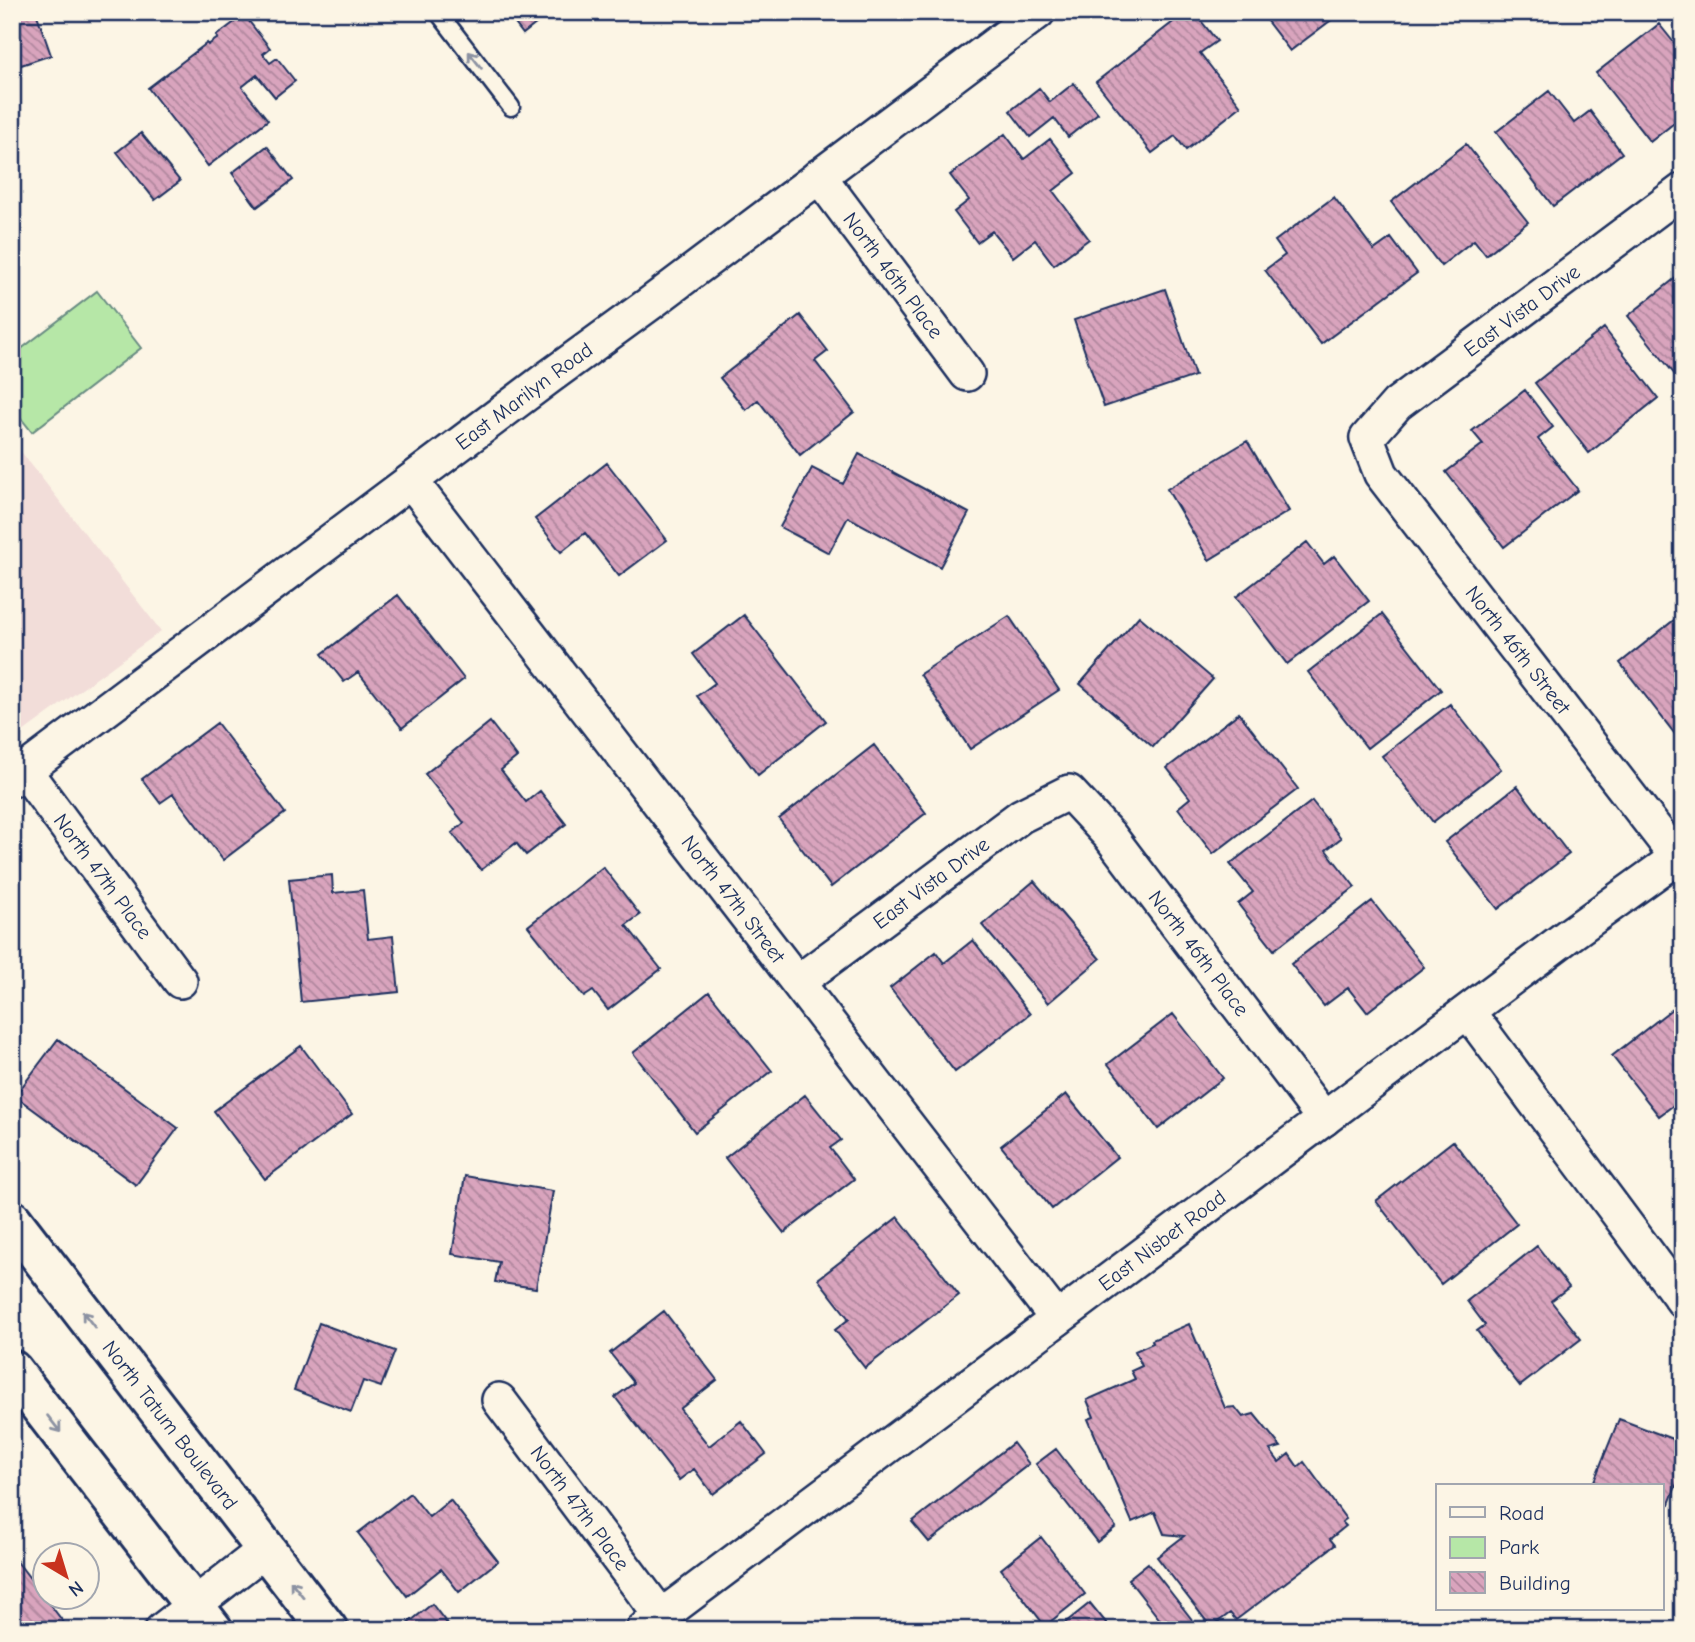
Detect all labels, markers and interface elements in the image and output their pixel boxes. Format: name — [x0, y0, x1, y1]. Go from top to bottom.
one-way arrow — [467, 51, 482, 69]
street label: North 46th Place — [838, 208, 948, 343]
street label: East Vista Drive — [1459, 259, 1585, 362]
street label: East Marilyn Road — [451, 337, 597, 455]
street label: North 46th Street — [1461, 581, 1576, 720]
street label: North 47th Place — [49, 809, 157, 944]
street label: North 47th Street — [677, 831, 791, 969]
street label: East Vista Drive — [868, 832, 994, 934]
street label: North 46th Place — [1144, 886, 1254, 1021]
street label: East Nisbet Road — [1094, 1185, 1230, 1296]
one-way arrow — [82, 1312, 97, 1330]
street label: North Tatum Boulevard — [98, 1336, 243, 1514]
one-way arrow — [47, 1414, 61, 1433]
street label: North 47th Place — [525, 1441, 635, 1575]
legend — [1436, 1484, 1664, 1610]
text: Road — [1499, 1501, 1544, 1525]
text: Park — [1499, 1535, 1539, 1559]
north arrow — [32, 1540, 102, 1610]
text: Building — [1499, 1571, 1571, 1595]
text: N — [64, 1576, 88, 1601]
one-way arrow — [289, 1581, 304, 1599]

